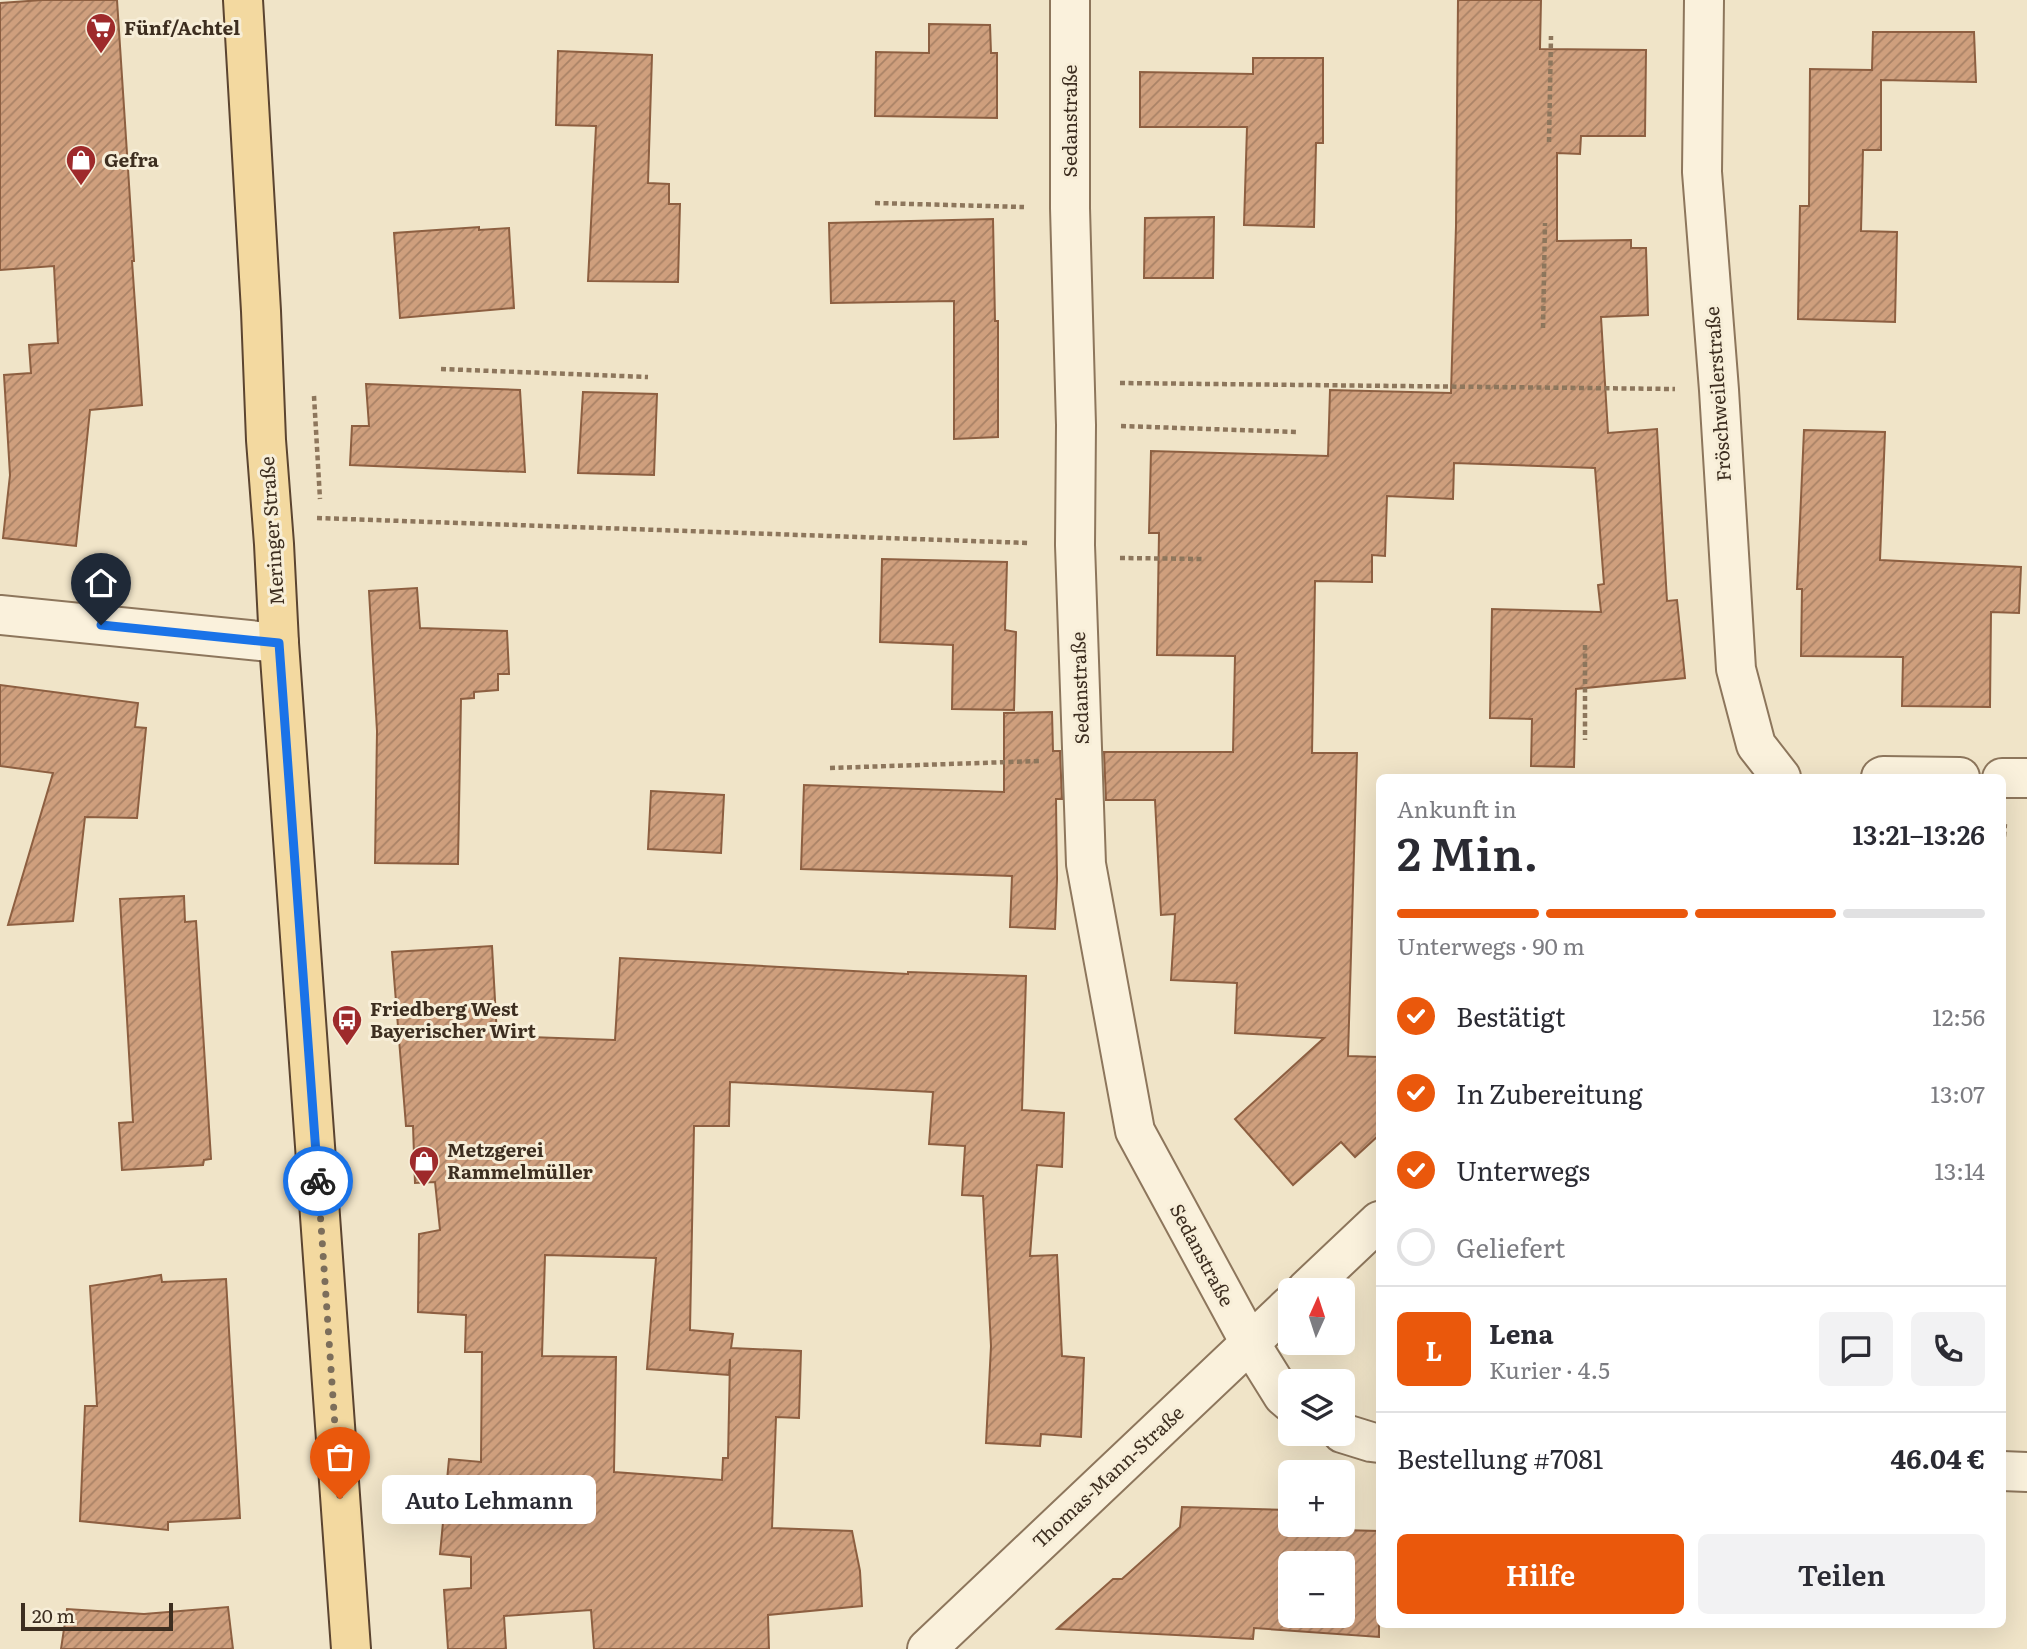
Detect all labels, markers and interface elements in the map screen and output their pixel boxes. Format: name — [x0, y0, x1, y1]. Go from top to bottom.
supermarket icon: Fünf/Achtel — [84, 11, 118, 55]
place label: Fünf/Achtel — [124, 13, 240, 41]
street label: Sedanstraße — [1055, 64, 1083, 177]
shop icon: Gefra — [64, 143, 98, 187]
place label: Gefra — [104, 145, 159, 173]
street label: Fröschweilerstraße — [1697, 305, 1737, 483]
street label: Meringer Straße — [252, 455, 290, 607]
pin — [71, 553, 131, 625]
icon: home — [82, 564, 120, 602]
street label: Sedanstraße — [1063, 631, 1095, 745]
text: Ankunft in — [1397, 791, 1517, 825]
text: 13:21–13:26 — [1852, 814, 1985, 853]
text: 2 Min. — [1397, 817, 1538, 885]
text: Unterwegs · 90 m — [1397, 928, 1585, 962]
place label: Friedberg West Bayerischer Wirt — [370, 994, 537, 1044]
text: Bestätigt — [1456, 996, 1565, 1035]
icon: check — [1397, 997, 1435, 1035]
text: 12:56 — [1932, 999, 1985, 1033]
bus stop icon: Friedberg West Bayerischer Wirt — [330, 1003, 364, 1047]
text: In Zubereitung — [1456, 1073, 1643, 1112]
icon: check — [1397, 1074, 1435, 1112]
text: 13:07 — [1931, 1076, 1985, 1110]
place label: Metzgerei Rammelmüller — [447, 1135, 593, 1185]
shop icon: Metzgerei Rammelmüller — [407, 1144, 441, 1188]
courier — [283, 1146, 353, 1216]
text: Unterwegs — [1456, 1150, 1590, 1189]
icon: check — [1397, 1151, 1435, 1189]
text: 13:14 — [1934, 1153, 1985, 1187]
icon: bike — [299, 1162, 337, 1200]
street label: Sedanstraße — [1164, 1198, 1242, 1311]
text: Geliefert — [1456, 1227, 1565, 1266]
north arrow — [1278, 1278, 1354, 1354]
map controls — [1278, 1278, 1355, 1628]
button: chat — [1819, 1312, 1893, 1386]
button: phone — [1911, 1312, 1985, 1386]
text: Lena — [1489, 1313, 1553, 1352]
text: L — [1426, 1330, 1442, 1369]
text: Kurier · 4.5 — [1489, 1352, 1610, 1386]
button: layers — [1278, 1369, 1355, 1446]
street label: Thomas-Mann-Straße — [1025, 1398, 1189, 1554]
pin — [310, 1427, 370, 1499]
icon: bag — [321, 1438, 359, 1476]
text: Bestellung #7081 — [1397, 1438, 1603, 1477]
text: 46.04 € — [1891, 1438, 1985, 1477]
button: + — [1278, 1460, 1355, 1537]
callout: Auto Lehmann — [382, 1474, 596, 1524]
text: Auto Lehmann — [405, 1482, 573, 1516]
button: Hilfe — [1397, 1534, 1684, 1614]
button: Teilen — [1698, 1534, 1985, 1614]
button: − — [1278, 1551, 1355, 1628]
scale bar — [21, 1600, 173, 1632]
text: 20 m — [32, 1601, 75, 1629]

